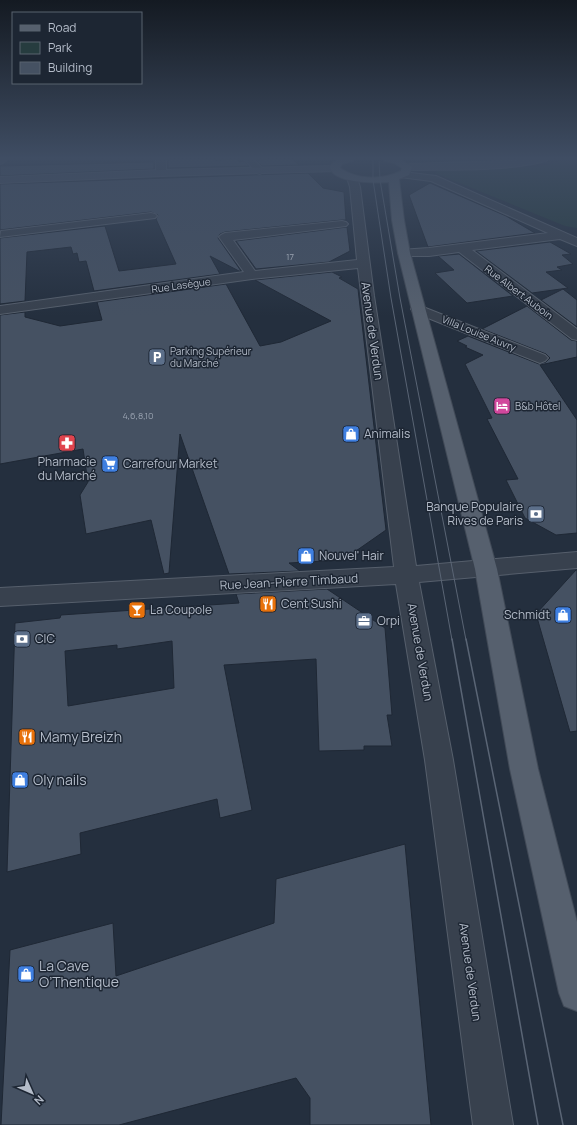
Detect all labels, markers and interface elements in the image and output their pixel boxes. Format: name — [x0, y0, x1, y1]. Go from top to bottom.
legend — [12, 12, 142, 84]
text: Road — [48, 19, 76, 36]
text: Park — [48, 39, 73, 56]
text: Building — [48, 59, 92, 76]
house number: 17 — [286, 250, 294, 263]
street label: Rue Albert Auboin — [482, 262, 556, 322]
street label: Rue Lasègue — [151, 274, 212, 296]
street label: Avenue de Verdun — [357, 281, 388, 381]
street label: Villa Louise Auvry — [440, 312, 519, 355]
place label: Parking Supérieur du Marché — [170, 344, 252, 370]
parking icon: Parking Supérieur du Marché — [147, 347, 167, 367]
hotel icon: B&b Hôtel — [492, 396, 512, 416]
place label: B&b Hôtel — [515, 399, 560, 413]
house number: 4,6,8,10 — [122, 409, 154, 422]
shop icon: Animalis — [341, 424, 361, 444]
place label: Animalis — [364, 425, 410, 442]
pharmacy icon: Pharmacie du Marché — [57, 433, 77, 453]
place label: Pharmacie du Marché — [38, 453, 96, 484]
supermarket icon: Carrefour Market — [100, 454, 120, 474]
place label: Carrefour Market — [123, 455, 218, 472]
place label: Banque Populaire Rives de Paris — [426, 498, 523, 529]
bank icon: Banque Populaire Rives de Paris — [526, 504, 546, 524]
shop icon: Nouvel' Hair — [296, 546, 316, 566]
place label: Nouvel' Hair — [319, 547, 384, 564]
street label: Rue Jean-Pierre Timbaud — [219, 569, 359, 594]
restaurant icon: Cent Sushi — [258, 594, 278, 614]
place label: Cent Sushi — [281, 595, 342, 612]
bar icon: La Coupole — [127, 600, 147, 620]
place label: La Coupole — [150, 601, 212, 618]
street label: Avenue de Verdun — [404, 602, 437, 702]
shop icon: Schmidt — [553, 605, 573, 625]
place label: Schmidt — [504, 606, 550, 623]
office icon: Orpi — [354, 611, 374, 631]
place label: Orpi — [377, 612, 400, 629]
bank icon: CIC — [12, 629, 32, 649]
place label: CIC — [35, 630, 55, 647]
restaurant icon: Mamy Breizh — [17, 727, 37, 747]
place label: Mamy Breizh — [40, 727, 122, 746]
shop icon: Oly nails — [10, 770, 30, 790]
place label: Oly nails — [33, 770, 87, 789]
street label: Avenue de Verdun — [455, 922, 486, 1022]
place label: La Cave O’Thentique — [39, 956, 119, 991]
shop icon: La Cave O’Thentique — [16, 964, 36, 984]
north arrow — [12, 1073, 52, 1113]
text: N — [31, 1092, 48, 1109]

